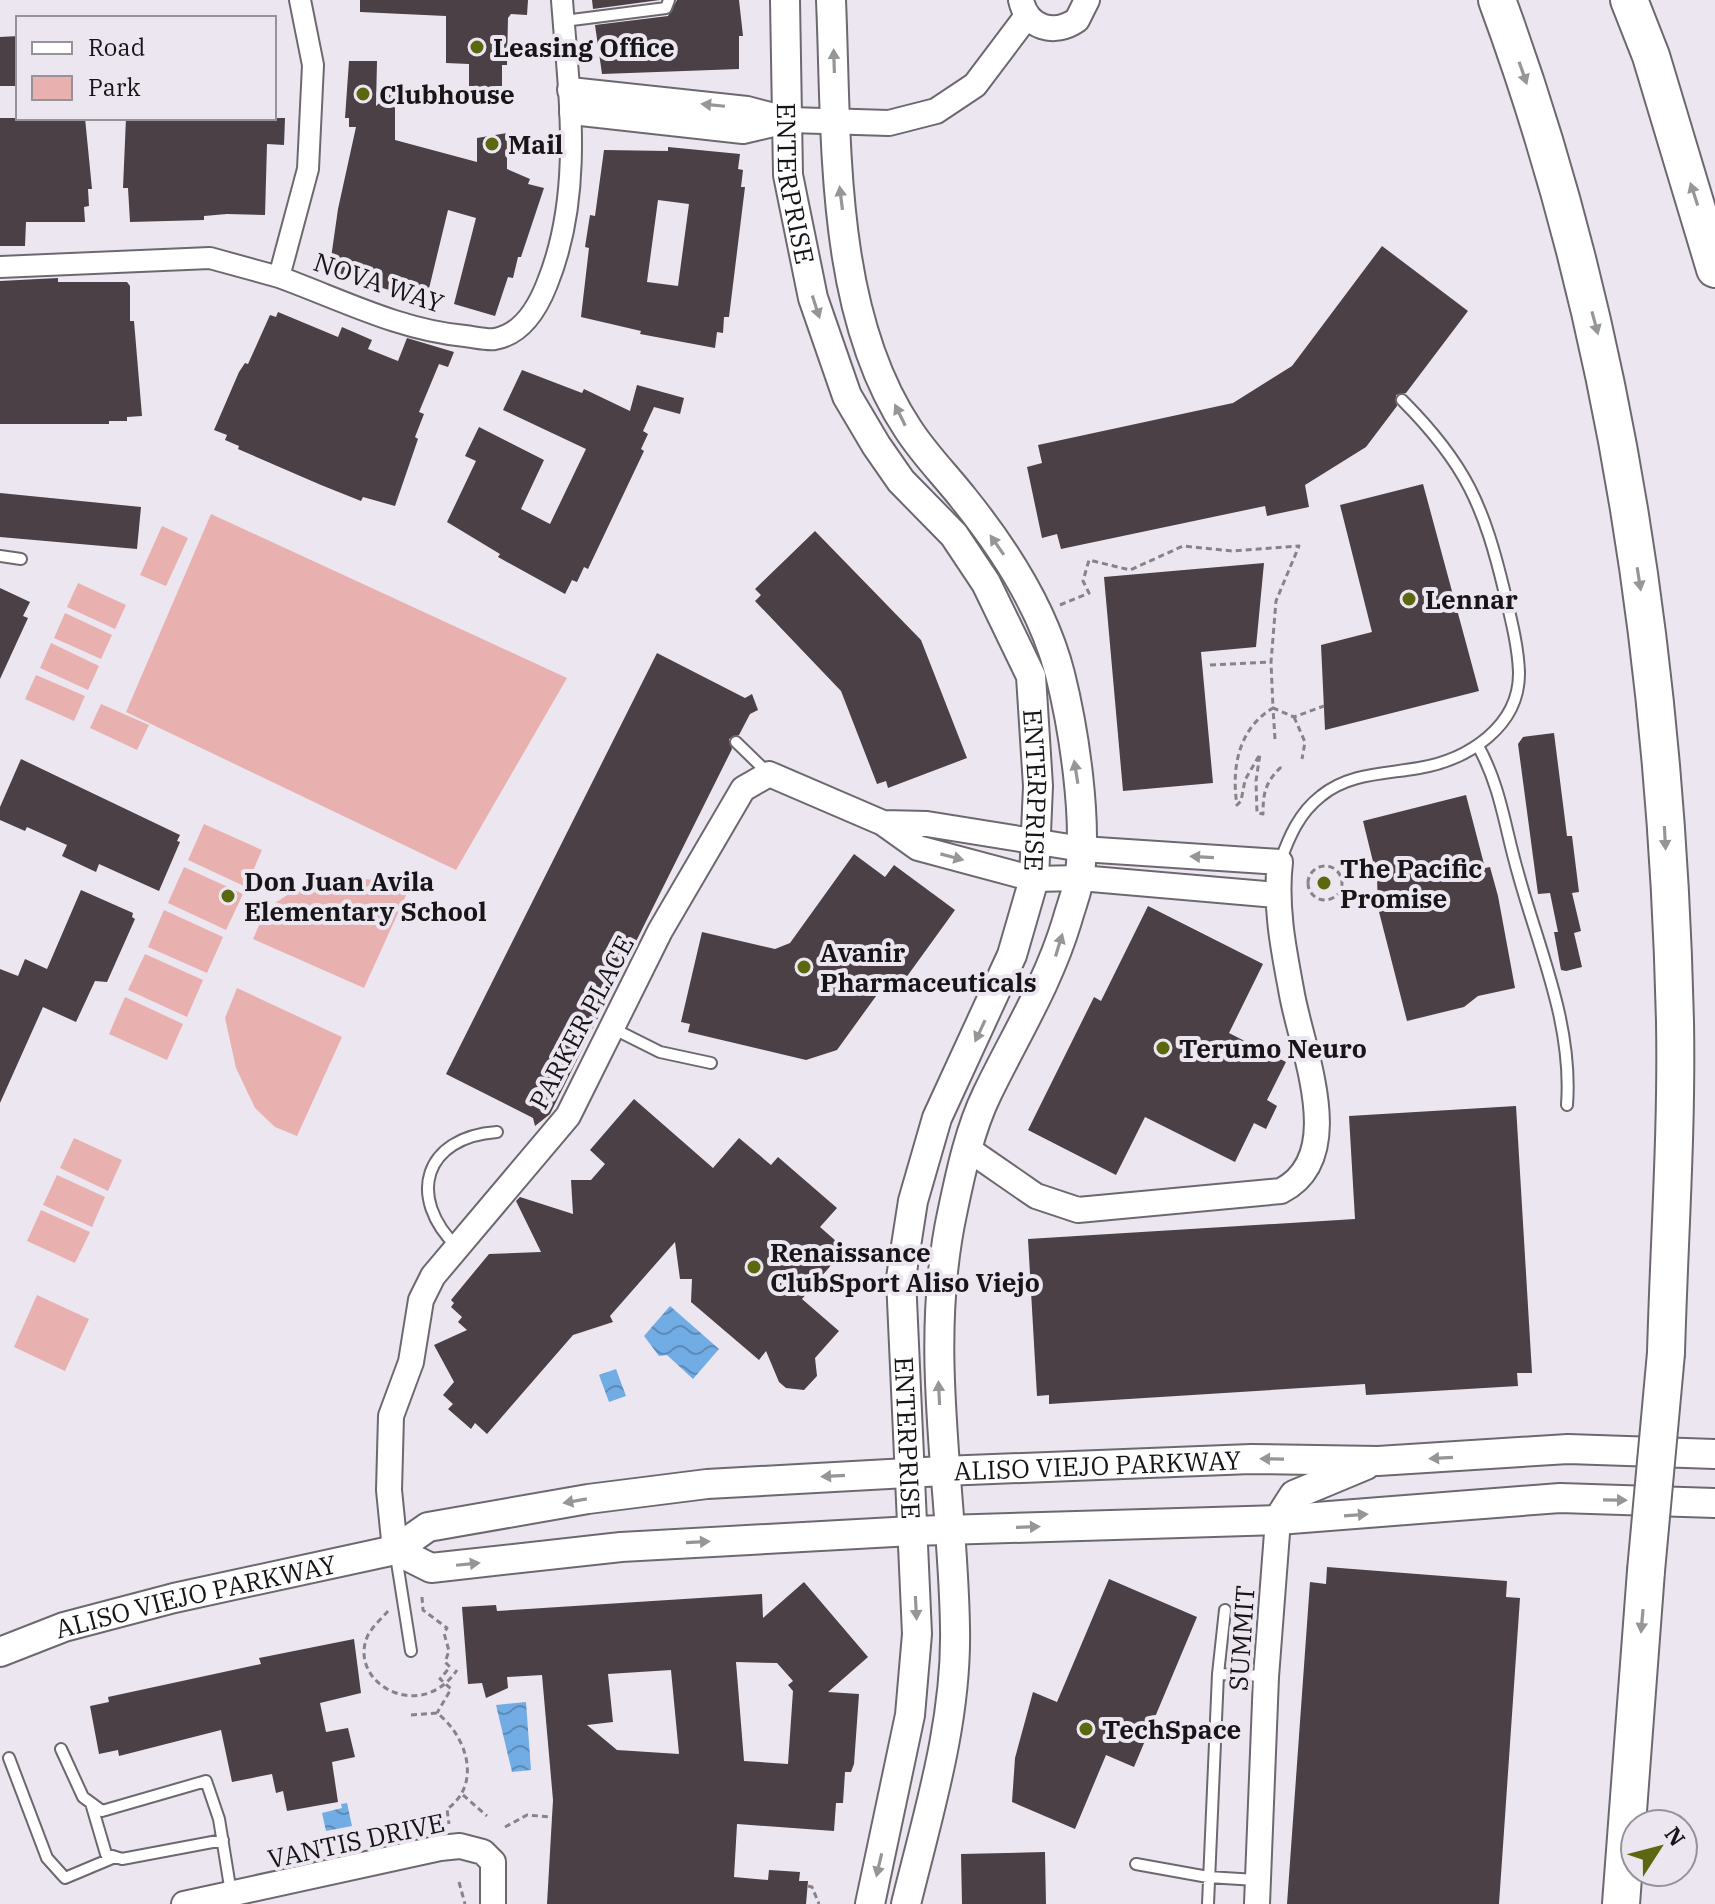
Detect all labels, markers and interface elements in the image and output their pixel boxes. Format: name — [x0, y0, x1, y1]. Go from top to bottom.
legend — [16, 16, 276, 120]
place label: Leasing Office — [493, 30, 675, 64]
text: Road — [88, 31, 145, 63]
marker: Leasing Office — [468, 38, 486, 56]
one-way arrow — [827, 48, 840, 73]
one-way arrow — [1518, 62, 1530, 86]
text: Park — [88, 71, 140, 103]
place label: Clubhouse — [379, 77, 515, 111]
marker: Clubhouse — [354, 85, 372, 103]
one-way arrow — [700, 99, 725, 112]
street label: ENTERPRISE — [770, 102, 823, 267]
place label: Mail — [508, 127, 563, 161]
marker: Mail — [483, 135, 501, 153]
one-way arrow — [1688, 182, 1700, 206]
one-way arrow — [835, 185, 848, 210]
street label: NOVA WAY — [310, 244, 448, 320]
one-way arrow — [811, 295, 823, 319]
one-way arrow — [1589, 311, 1601, 336]
one-way arrow — [893, 403, 907, 426]
one-way arrow — [989, 534, 1005, 556]
one-way arrow — [1633, 567, 1645, 592]
place label: Lennar — [1425, 582, 1518, 616]
marker: Lennar — [1400, 590, 1418, 608]
street label: ENTERPRISE — [1016, 708, 1055, 872]
one-way arrow — [1069, 759, 1082, 784]
one-way arrow — [1659, 826, 1672, 851]
one-way arrow — [1189, 850, 1214, 863]
one-way arrow — [939, 851, 964, 863]
place label: The Pacific Promise — [1340, 851, 1482, 915]
place label: Don Juan Avila Elementary School — [244, 864, 487, 928]
marker: The Pacific Promise — [1315, 874, 1333, 892]
marker: Don Juan Avila Elementary School — [219, 887, 237, 905]
street label: PARKER PLACE — [521, 929, 641, 1115]
one-way arrow — [1053, 933, 1066, 957]
place label: Avanir Pharmaceuticals — [820, 935, 1037, 999]
marker: Avanir Pharmaceuticals — [795, 958, 813, 976]
one-way arrow — [973, 1020, 987, 1043]
place label: Terumo Neuro — [1179, 1031, 1367, 1065]
marker: Terumo Neuro — [1154, 1039, 1172, 1057]
place label: Renaissance ClubSport Aliso Viejo — [770, 1235, 1040, 1299]
marker: Renaissance ClubSport Aliso Viejo — [745, 1258, 763, 1276]
street label: ENTERPRISE — [888, 1356, 929, 1520]
one-way arrow — [933, 1380, 946, 1405]
street label: ALISO VIEJO PARKWAY — [953, 1442, 1242, 1488]
one-way arrow — [1428, 1451, 1453, 1464]
one-way arrow — [1259, 1453, 1284, 1466]
one-way arrow — [820, 1470, 845, 1483]
one-way arrow — [1603, 1493, 1628, 1506]
one-way arrow — [562, 1495, 587, 1508]
one-way arrow — [1344, 1508, 1369, 1521]
one-way arrow — [1016, 1520, 1041, 1533]
one-way arrow — [686, 1535, 711, 1548]
street label: ALISO VIEJO PARKWAY — [51, 1546, 339, 1646]
one-way arrow — [456, 1557, 481, 1570]
street label: SUMMIT — [1220, 1584, 1262, 1692]
one-way arrow — [909, 1596, 922, 1621]
one-way arrow — [1635, 1609, 1648, 1634]
place label: TechSpace — [1102, 1712, 1241, 1746]
marker: TechSpace — [1077, 1720, 1095, 1738]
street label: VANTIS DRIVE — [264, 1805, 448, 1875]
north arrow — [1619, 1808, 1699, 1888]
text: N — [1659, 1820, 1692, 1852]
one-way arrow — [872, 1853, 884, 1878]

